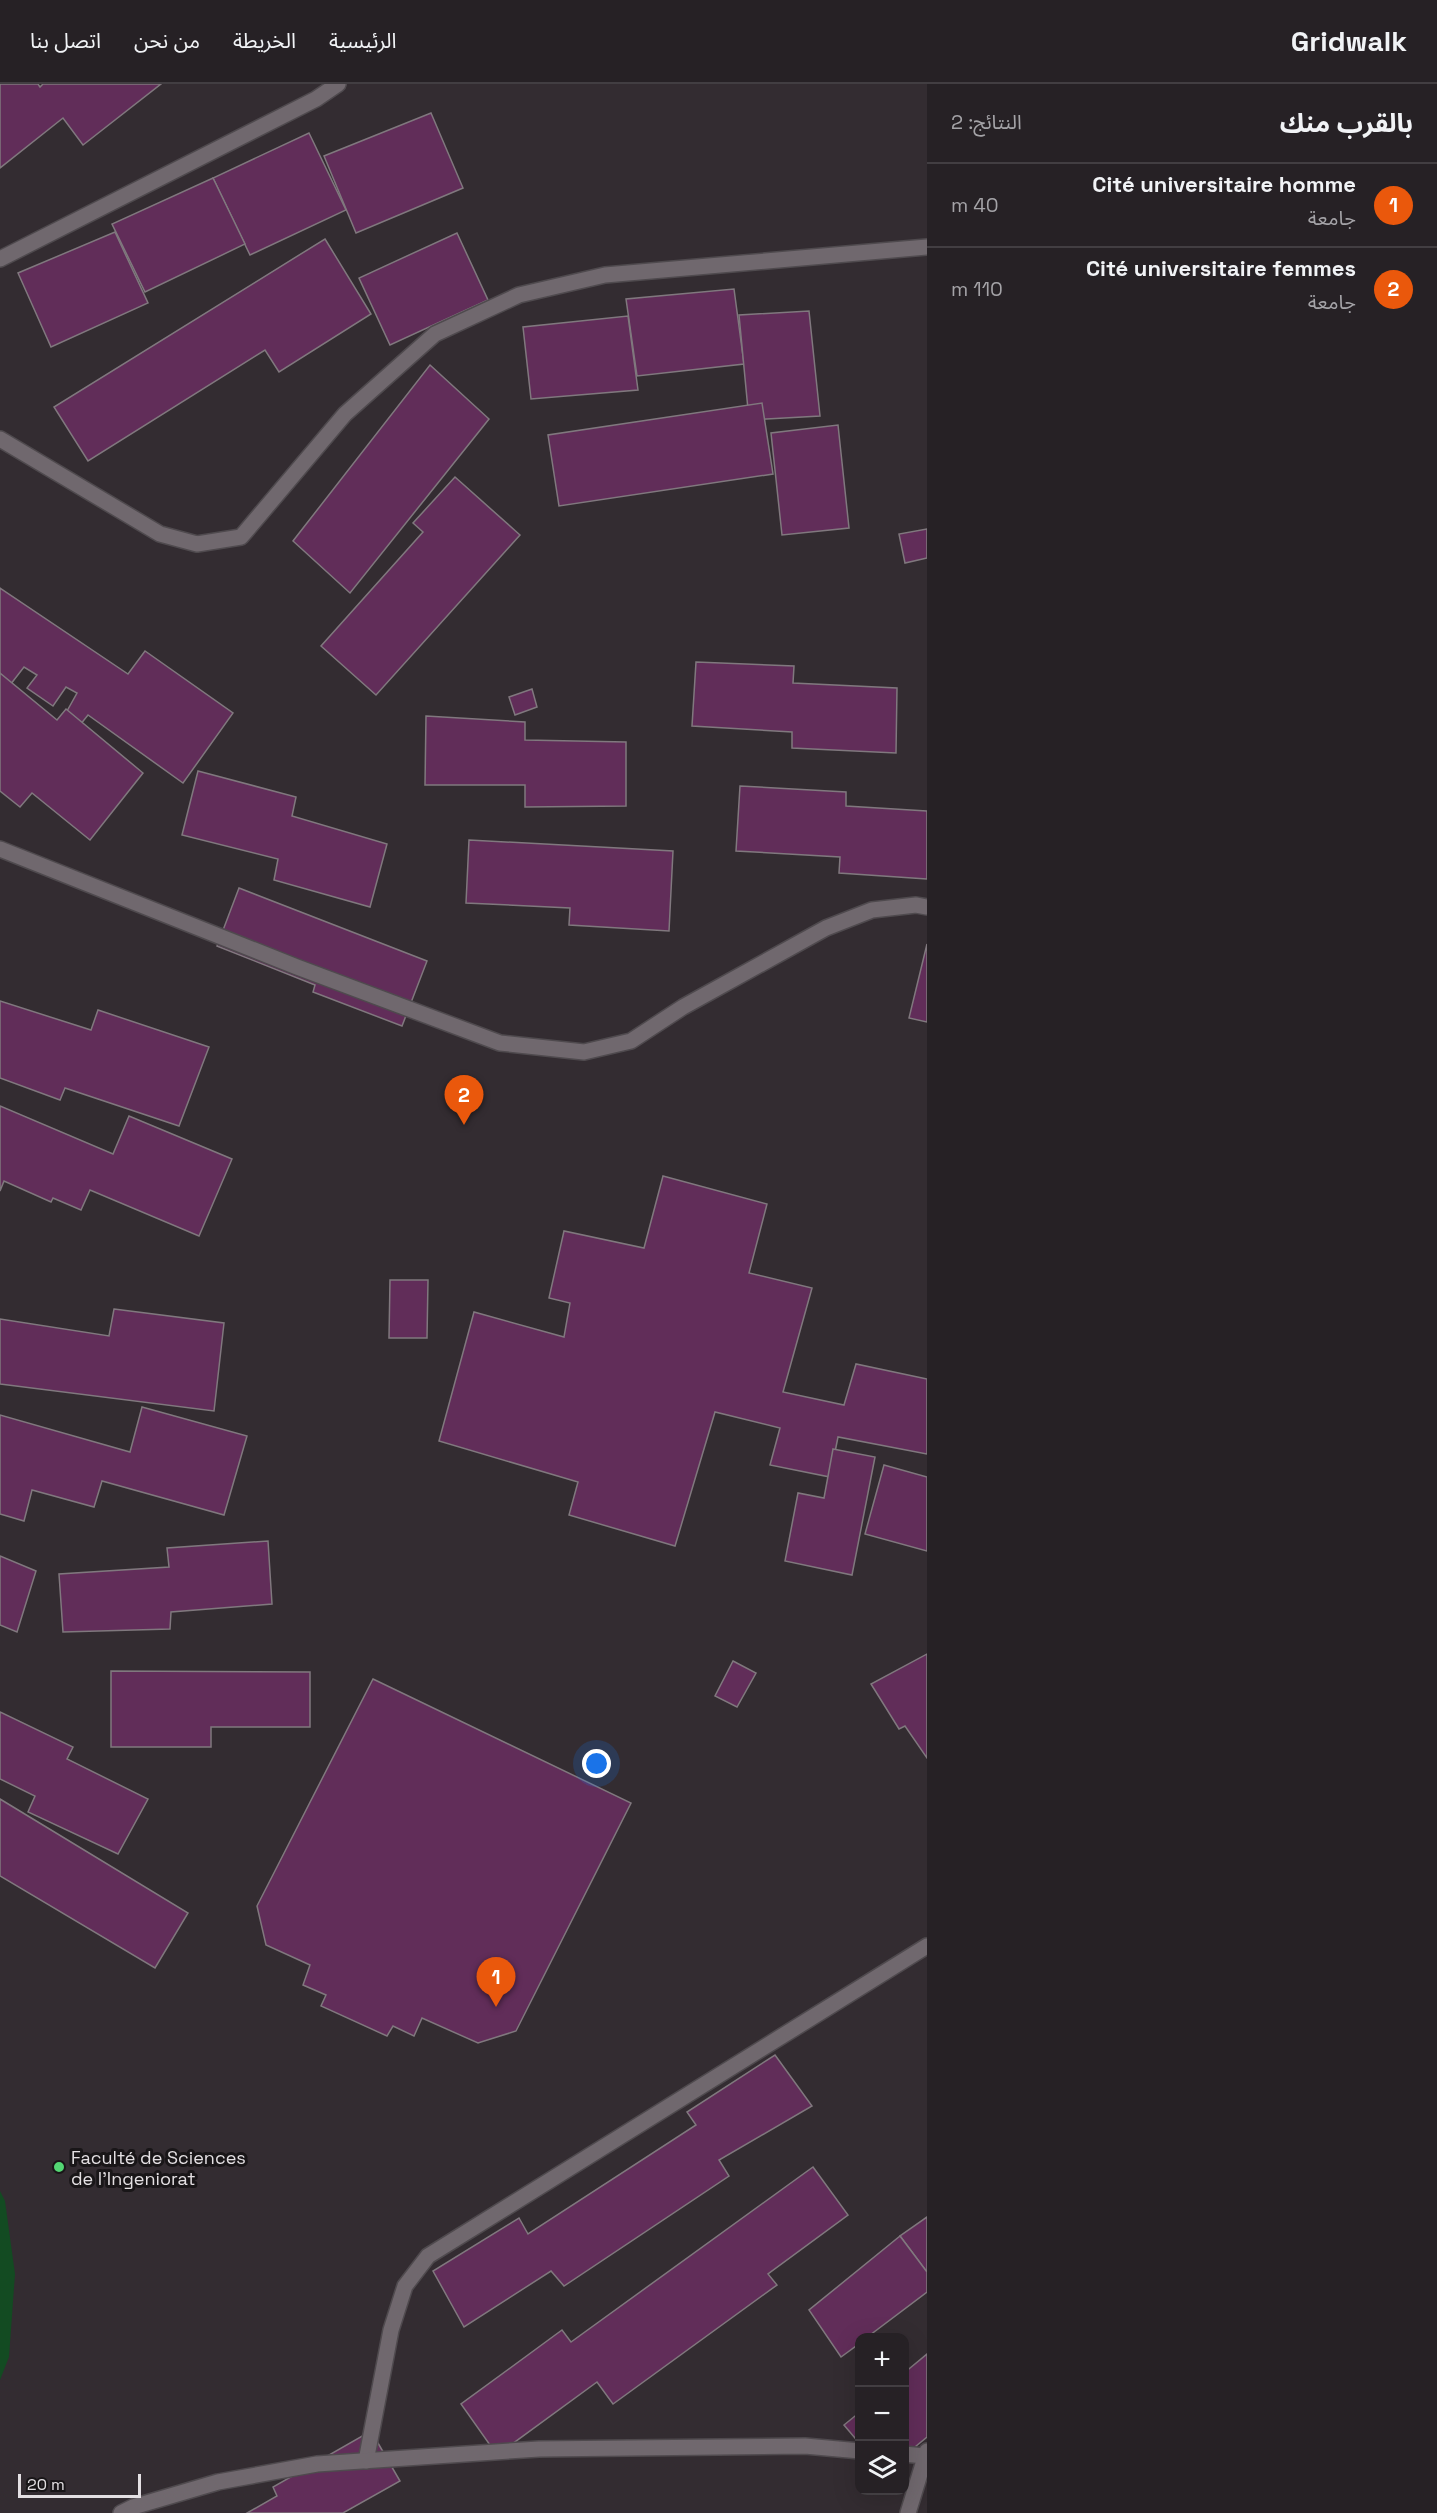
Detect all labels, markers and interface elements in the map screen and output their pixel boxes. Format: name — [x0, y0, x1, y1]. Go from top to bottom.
text: Gridwalk — [1291, 23, 1407, 59]
text: اتصل بنا — [30, 27, 101, 54]
text: من نحن — [134, 27, 200, 54]
text: الخريطة — [233, 27, 296, 54]
text: الرئيسية — [329, 27, 396, 54]
text: بالقرب منك — [1280, 106, 1413, 140]
text: النتائج: 2 — [951, 109, 1022, 135]
text: Cité universitaire homme — [1092, 170, 1356, 198]
text: 40 m — [951, 192, 999, 218]
text: 1 — [1389, 192, 1398, 218]
text: جامعة — [1308, 205, 1356, 231]
text: Cité universitaire femmes — [1086, 254, 1356, 282]
text: 110 m — [951, 276, 1003, 302]
text: 2 — [1388, 276, 1399, 302]
text: جامعة — [1308, 289, 1356, 315]
pin: 2 — [444, 1076, 484, 1125]
your location — [582, 1749, 611, 1778]
pin: 1 — [476, 1958, 516, 2007]
place label: Faculté de Sciences de l'Ingeniorat — [71, 2146, 246, 2190]
marker: Faculté de Sciences de l'Ingeniorat — [52, 2160, 66, 2174]
map controls — [855, 2333, 909, 2495]
button: + — [855, 2333, 909, 2387]
button: − — [855, 2387, 909, 2441]
button: layers — [855, 2441, 909, 2495]
scale bar — [18, 2471, 141, 2498]
text: 20 m — [27, 2474, 65, 2495]

